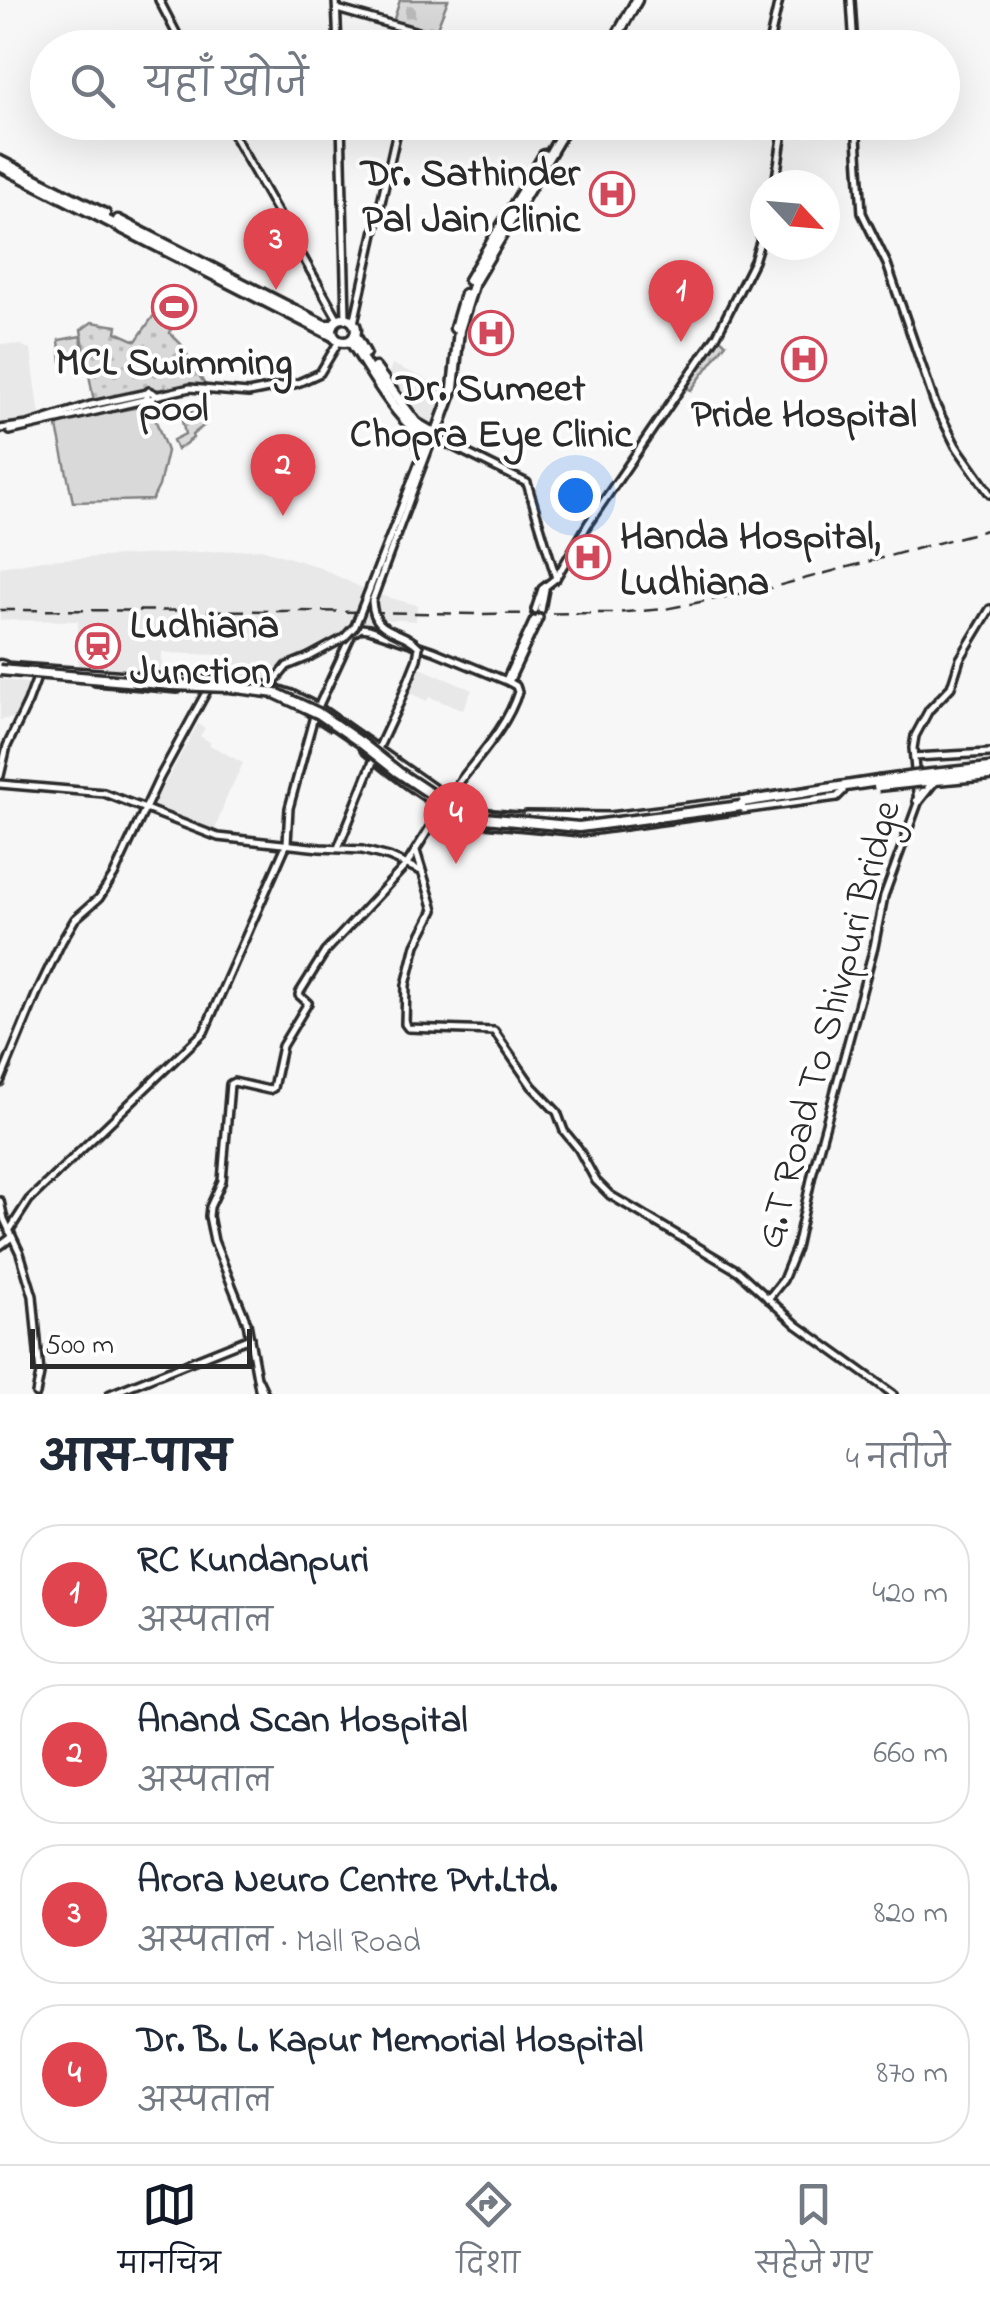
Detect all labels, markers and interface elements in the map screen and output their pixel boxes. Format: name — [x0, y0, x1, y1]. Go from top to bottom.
search box — [30, 30, 960, 140]
icon: search — [65, 58, 120, 113]
text: यहाँ खोजें — [145, 58, 308, 114]
place label: Dr. Sathinder Pal Jain Clinic — [359, 146, 582, 251]
north arrow — [750, 170, 840, 260]
hospital icon: Dr. Sathinder Pal Jain Clinic — [589, 171, 635, 217]
pin: 3 — [244, 208, 308, 290]
pin: 1 — [648, 260, 714, 342]
sports icon: MCL Swimming pool — [151, 284, 197, 330]
hospital icon: Dr. Sumeet Chopra Eye Clinic — [468, 310, 514, 356]
place label: MCL Swimming pool — [55, 335, 293, 440]
hospital icon: Pride Hospital — [781, 336, 827, 382]
place label: Dr. Sumeet Chopra Eye Clinic — [350, 361, 633, 466]
place label: Pride Hospital — [691, 387, 917, 446]
pin: 2 — [250, 434, 316, 516]
your location — [550, 470, 601, 521]
place label: Handa Hospital, Ludhiana — [620, 509, 881, 614]
hospital icon: Handa Hospital, Ludhiana — [565, 534, 611, 580]
place label: Ludhiana Junction — [130, 598, 279, 703]
station icon: Ludhiana Junction — [75, 623, 121, 669]
pin: 4 — [424, 782, 488, 864]
street label: G.T Road To Shivpuri Bridge — [742, 794, 919, 1256]
scale bar — [30, 1324, 252, 1368]
text: 500 m — [45, 1326, 114, 1367]
text: आस-पास — [40, 1429, 231, 1490]
text: 4 नतीजे — [846, 1437, 950, 1484]
text: RC Kundanpuri — [137, 1534, 369, 1590]
text: 1 — [69, 1571, 80, 1618]
text: 420 m — [872, 1571, 948, 1618]
text: अस्पताल — [137, 1600, 273, 1647]
text: Anand Scan Hospital — [137, 1694, 468, 1750]
text: 2 — [67, 1731, 82, 1778]
text: 660 m — [873, 1731, 948, 1778]
text: अस्पताल — [137, 1760, 273, 1807]
text: Arora Neuro Centre Pvt.Ltd. — [137, 1854, 558, 1910]
text: 3 — [68, 1891, 81, 1938]
text: 820 m — [873, 1891, 948, 1938]
text: अस्पताल · Mall Road — [137, 1920, 421, 1967]
text: Dr. B. L. Kapur Memorial Hospital — [137, 2014, 643, 2070]
text: 4 — [68, 2051, 81, 2098]
text: 870 m — [876, 2051, 948, 2098]
text: अस्पताल — [137, 2080, 273, 2127]
tab: मानचित्र — [118, 2177, 221, 2294]
tab: दिशा — [457, 2177, 520, 2294]
tab: सहेजे गए — [756, 2177, 872, 2294]

